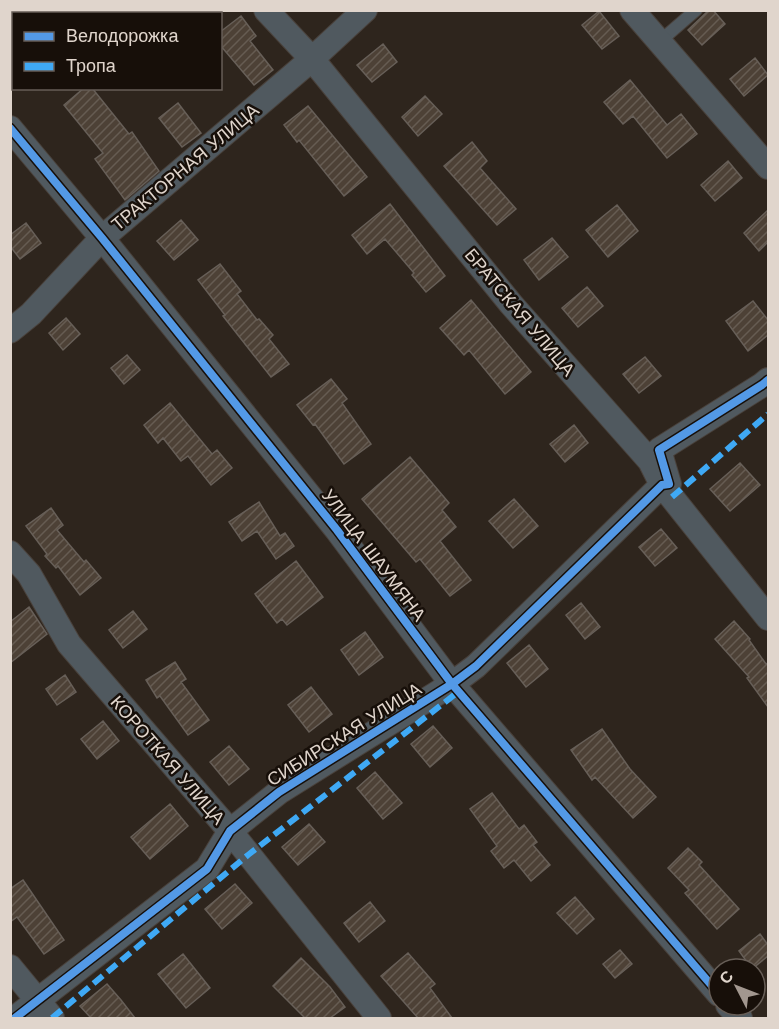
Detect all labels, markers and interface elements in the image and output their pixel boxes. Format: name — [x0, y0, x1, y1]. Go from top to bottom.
legend — [12, 12, 222, 90]
text: Велодорожка — [66, 25, 179, 46]
text: Тропа — [66, 55, 117, 76]
street label: ТРАКТОРНАЯ УЛИЦА — [107, 99, 263, 235]
street label: БРАТСКАЯ УЛИЦА — [461, 244, 579, 380]
street label: УЛИЦА ШАУМЯНА — [318, 485, 430, 625]
street label: СИБИРСКАЯ УЛИЦА — [263, 678, 425, 790]
street label: КОРОТКАЯ УЛИЦА — [106, 691, 230, 829]
north arrow — [707, 957, 767, 1017]
text: С — [715, 966, 737, 988]

